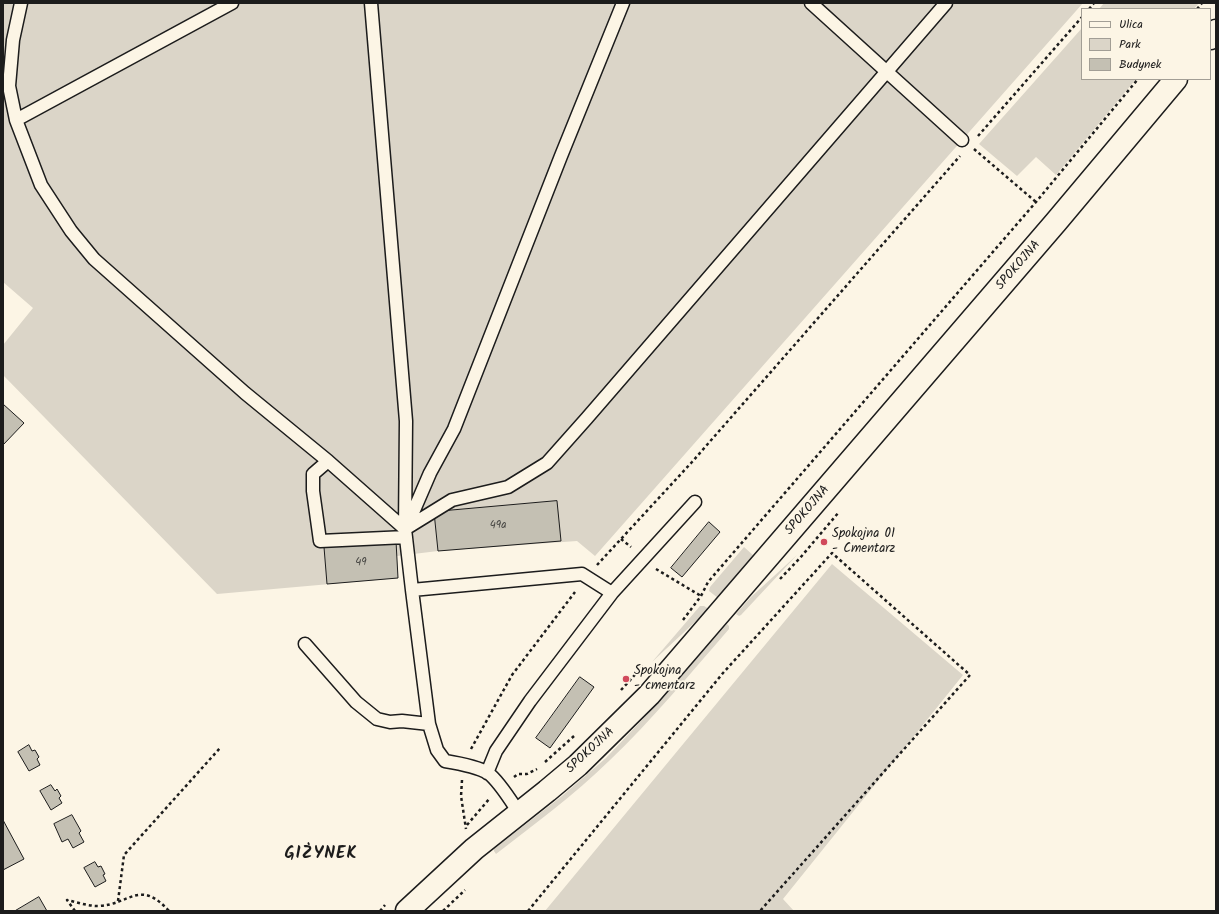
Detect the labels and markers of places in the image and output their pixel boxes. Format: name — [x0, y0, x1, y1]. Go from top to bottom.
place label: Spokojna 01 - Cmentarz — [832, 527, 895, 558]
marker: Spokojna 01 - Cmentarz — [819, 537, 829, 547]
place label: Spokojna - cmentarz — [634, 664, 695, 695]
marker: Spokojna - cmentarz — [621, 674, 631, 684]

